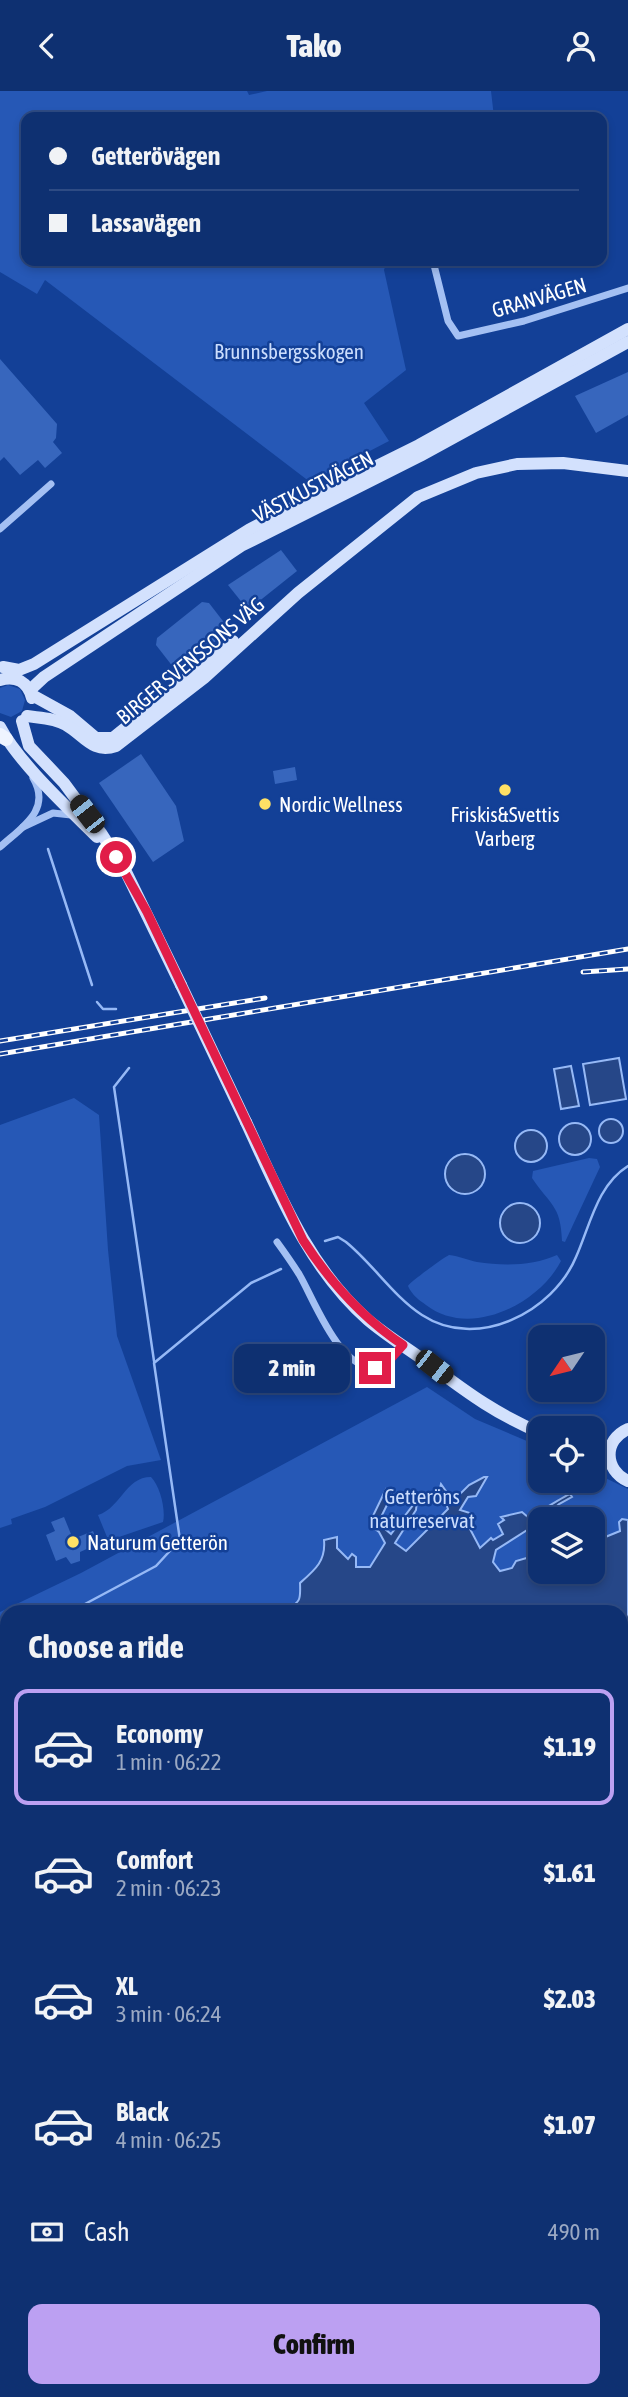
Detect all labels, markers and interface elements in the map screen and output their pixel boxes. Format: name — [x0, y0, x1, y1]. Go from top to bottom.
icon: back — [28, 27, 66, 65]
text: Tako — [286, 27, 342, 64]
icon: person — [562, 27, 600, 65]
text: Getterövägen — [91, 141, 220, 171]
text: Lassavägen — [91, 208, 201, 238]
street label: GRANVÄGEN — [489, 272, 589, 322]
park label: Brunnsbergsskogen — [214, 339, 364, 363]
street label: VÄSTKUSTVÄGEN — [249, 445, 377, 527]
street label: BIRGER SVENSSONS VÄG — [112, 591, 268, 729]
marker: Friskis&Svettis Varberg — [497, 782, 513, 798]
car — [66, 791, 109, 837]
place label: Nordic Wellness — [279, 792, 403, 816]
marker: Nordic Wellness — [257, 796, 273, 812]
place label: Friskis&Svettis Varberg — [450, 802, 560, 850]
route start — [100, 841, 132, 873]
north arrow — [528, 1325, 606, 1402]
map controls — [528, 1325, 605, 1584]
callout: 2 min — [235, 1343, 350, 1393]
car — [411, 1346, 458, 1388]
route end — [359, 1352, 391, 1384]
text: 2 min — [269, 1355, 315, 1381]
button: locate — [528, 1416, 605, 1493]
park label: Getteröns naturreservat — [369, 1484, 475, 1532]
button: layers — [528, 1507, 605, 1584]
place label: Naturum Getterön — [87, 1530, 228, 1554]
marker: Naturum Getterön — [65, 1534, 81, 1550]
text: Choose a ride — [28, 1628, 184, 1665]
icon: car — [32, 1716, 95, 1779]
text: Economy — [116, 1719, 203, 1749]
text: $1.19 — [544, 1732, 596, 1762]
text: 1 min · 06:22 — [116, 1749, 222, 1775]
icon: car — [32, 1842, 95, 1905]
text: Comfort — [116, 1845, 193, 1875]
text: $1.61 — [544, 1858, 596, 1888]
text: 2 min · 06:23 — [116, 1875, 222, 1901]
icon: car — [32, 1968, 95, 2031]
text: XL — [116, 1971, 138, 2001]
text: $2.03 — [544, 1984, 596, 2014]
text: 3 min · 06:24 — [116, 2001, 222, 2027]
icon: car — [32, 2094, 95, 2157]
text: Black — [116, 2097, 168, 2127]
text: $1.07 — [544, 2110, 596, 2140]
text: 4 min · 06:25 — [116, 2127, 222, 2153]
icon: cash — [28, 2213, 66, 2251]
text: Cash — [84, 2217, 130, 2247]
text: 490 m — [548, 2219, 600, 2245]
button: Confirm — [28, 2304, 600, 2384]

